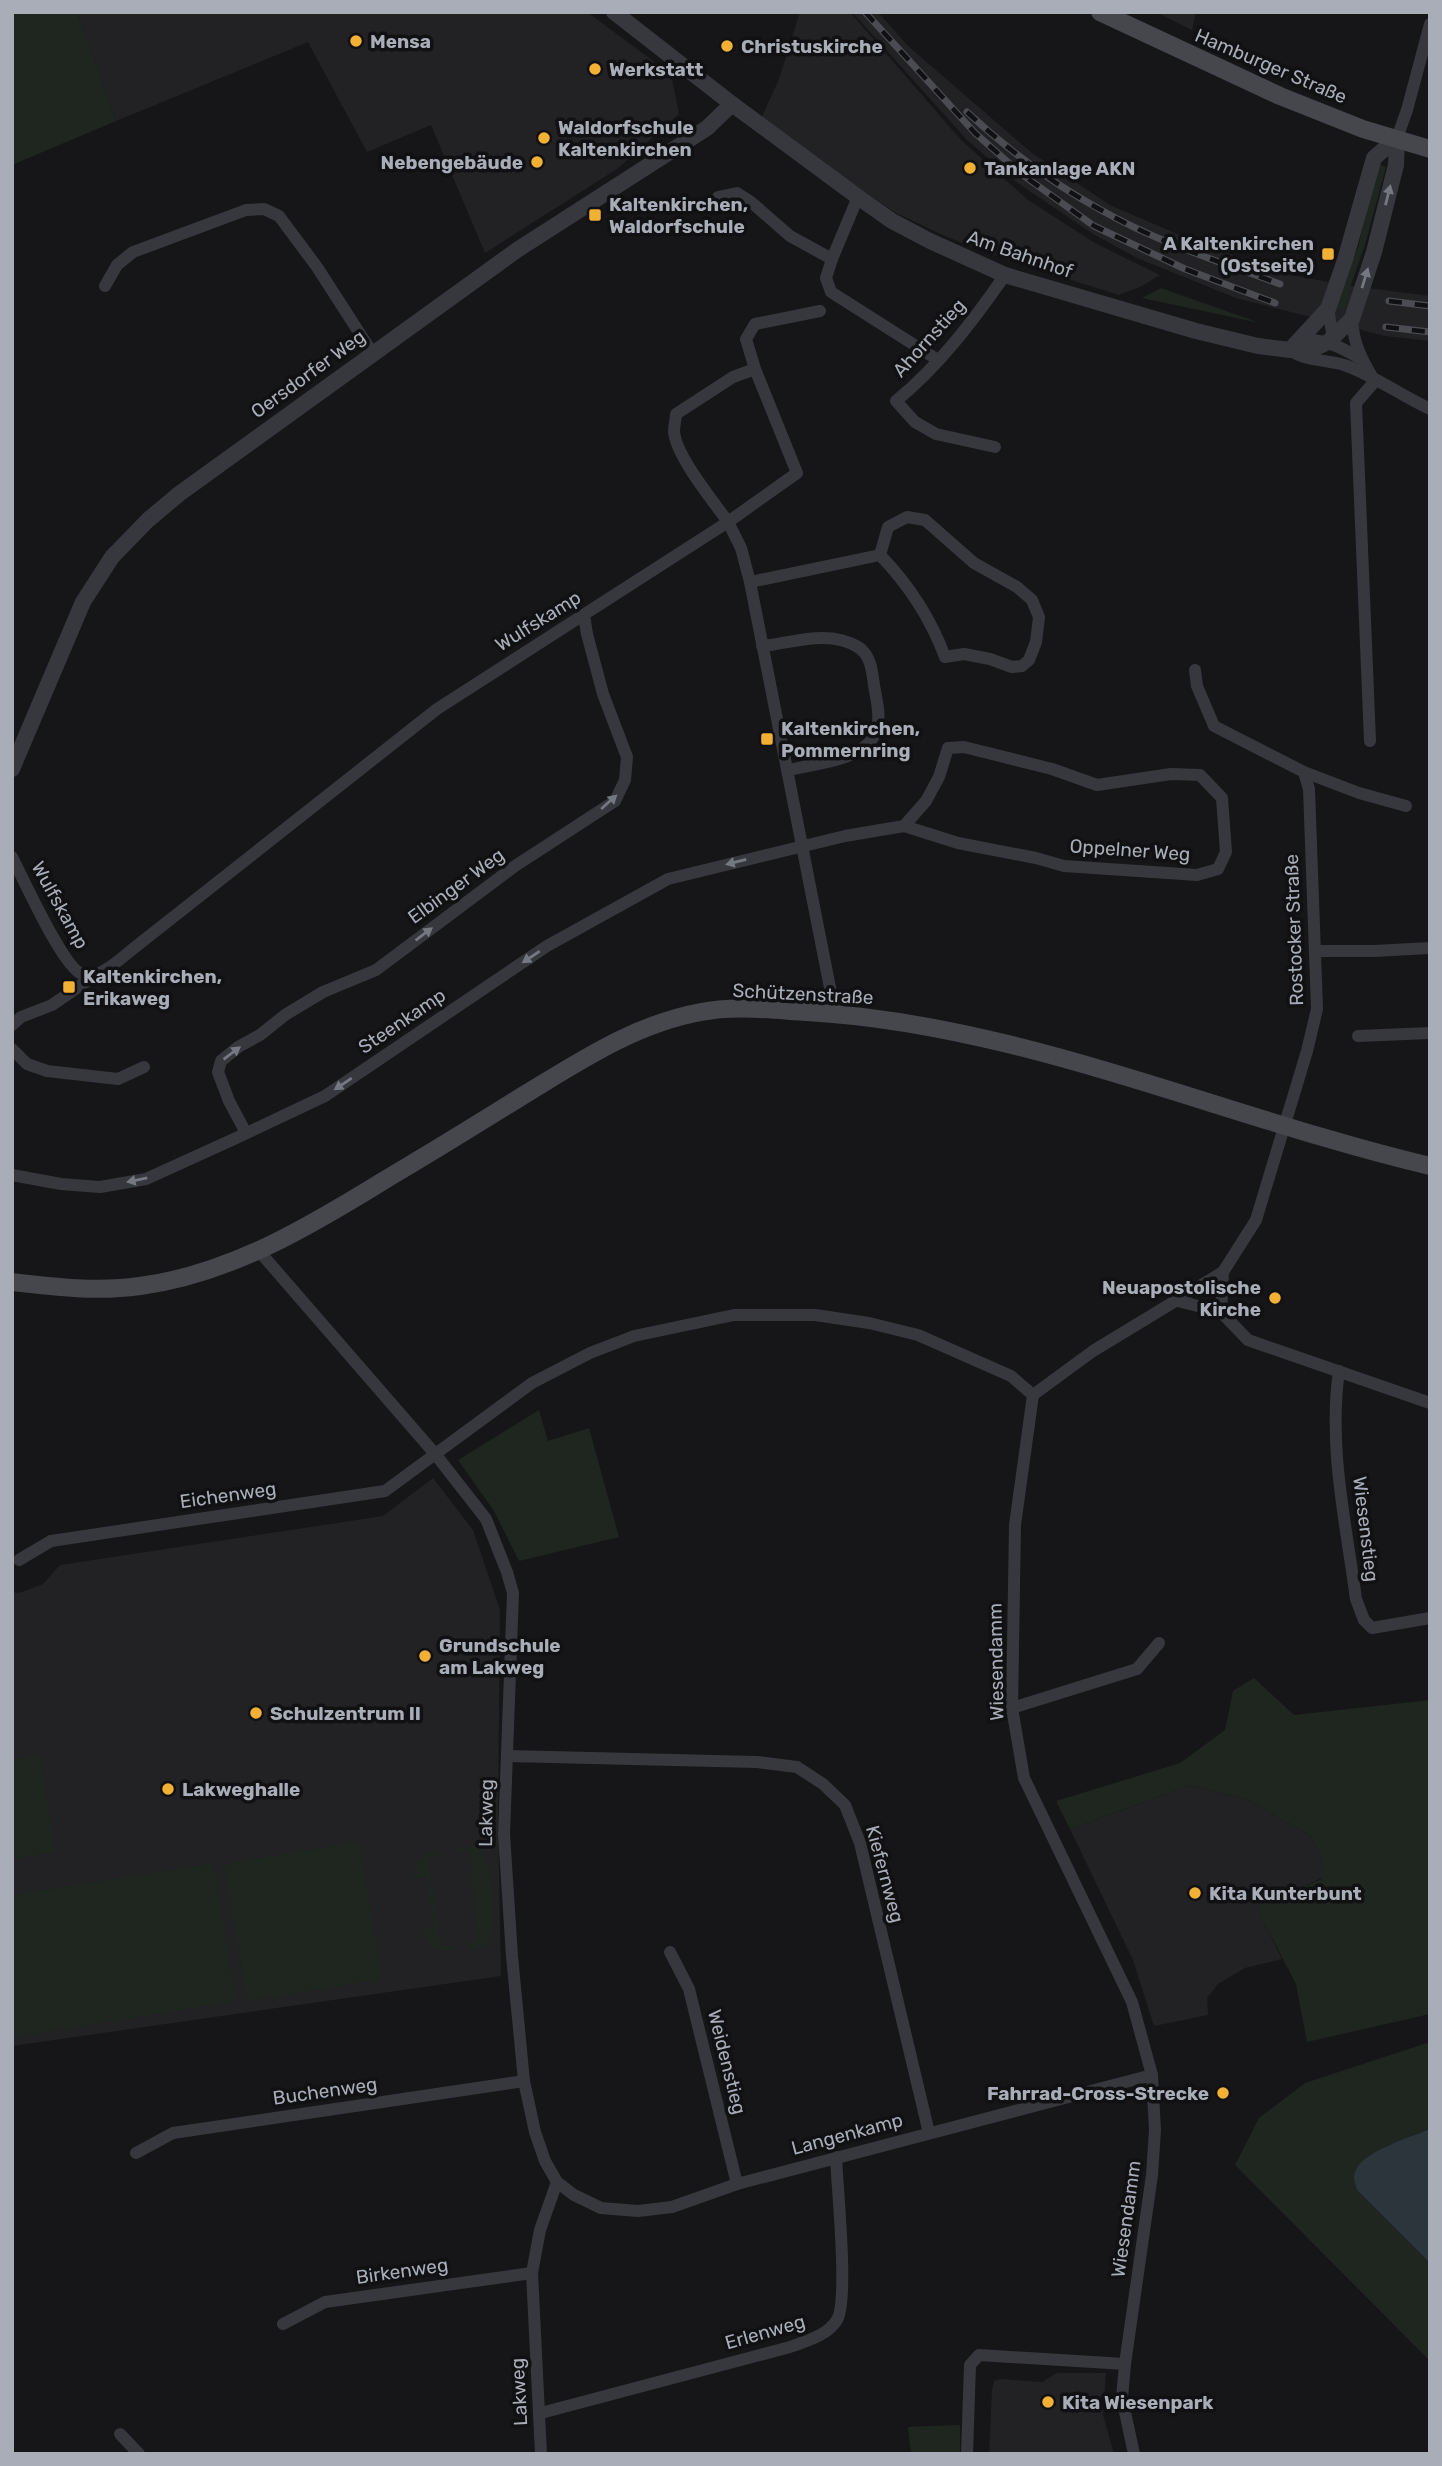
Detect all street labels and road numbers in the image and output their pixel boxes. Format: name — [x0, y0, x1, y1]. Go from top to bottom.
street label: Hamburger Straße — [1192, 24, 1350, 108]
street label: Am Bahnhof — [964, 225, 1076, 283]
street label: Ahornstieg — [888, 294, 970, 382]
street label: Oersdorfer Weg — [246, 325, 370, 423]
street label: Wulfskamp — [491, 586, 585, 656]
street label: Oppelner Weg — [1069, 834, 1191, 866]
street label: Elbinger Weg — [403, 843, 509, 929]
street label: Rostocker Straße — [1280, 854, 1308, 1006]
street label: Wulfskamp — [27, 857, 93, 953]
street label: Schützenstraße — [732, 979, 874, 1009]
street label: Steenkamp — [354, 983, 450, 1059]
street label: Wiesenstieg — [1348, 1475, 1384, 1583]
street label: Eichenweg — [178, 1477, 278, 1513]
street label: Wiesendamm — [983, 1603, 1009, 1721]
street label: Lakweg — [474, 1779, 498, 1847]
street label: Kiefernweg — [861, 1823, 909, 1925]
street label: Weidenstieg — [703, 2007, 751, 2117]
street label: Buchenweg — [271, 2072, 379, 2110]
street label: Langenkamp — [789, 2108, 905, 2160]
street label: Wiesendamm — [1106, 2159, 1146, 2279]
street label: Birkenweg — [354, 2253, 450, 2289]
street label: Erlenweg — [722, 2310, 808, 2354]
street label: Lakweg — [506, 2357, 532, 2427]

